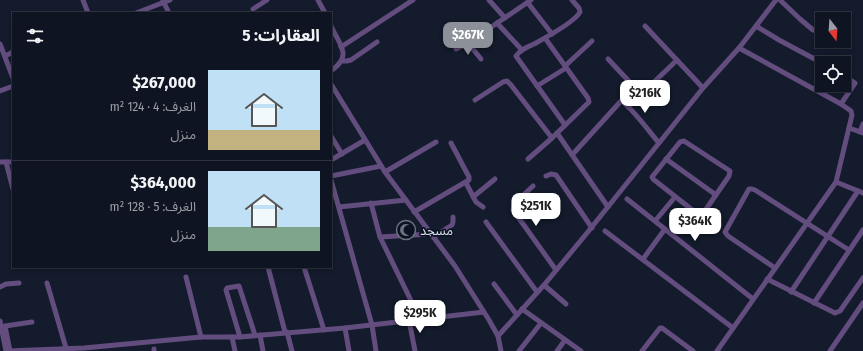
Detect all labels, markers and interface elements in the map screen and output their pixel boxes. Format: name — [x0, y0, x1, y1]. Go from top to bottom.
north arrow — [815, 12, 851, 48]
map controls — [815, 12, 851, 92]
pin: $267K — [440, 22, 496, 56]
icon: filters — [24, 25, 46, 47]
text: العقارات: 5 — [242, 25, 320, 46]
text: $267K — [452, 27, 484, 42]
button: locate — [815, 56, 851, 92]
text: $267,000 — [133, 72, 196, 93]
pin: $216K — [617, 80, 673, 114]
text: $216K — [629, 85, 661, 100]
icon: home — [240, 86, 288, 134]
text: الغرف: 4 · 124 m² — [110, 99, 196, 114]
text: منزل — [171, 127, 196, 142]
text: $364,000 — [130, 172, 196, 193]
icon: home — [240, 187, 288, 235]
pin: $251K — [508, 193, 564, 227]
text: $251K — [520, 198, 552, 213]
text: الغرف: 5 · 128 m² — [110, 199, 196, 214]
pin: $364K — [667, 208, 723, 242]
text: $364K — [678, 213, 712, 228]
mosque icon: مسجد — [395, 219, 417, 241]
place label: مسجد — [420, 223, 453, 238]
text: منزل — [171, 227, 196, 242]
pin: $295K — [392, 300, 448, 334]
text: $295K — [404, 305, 436, 320]

